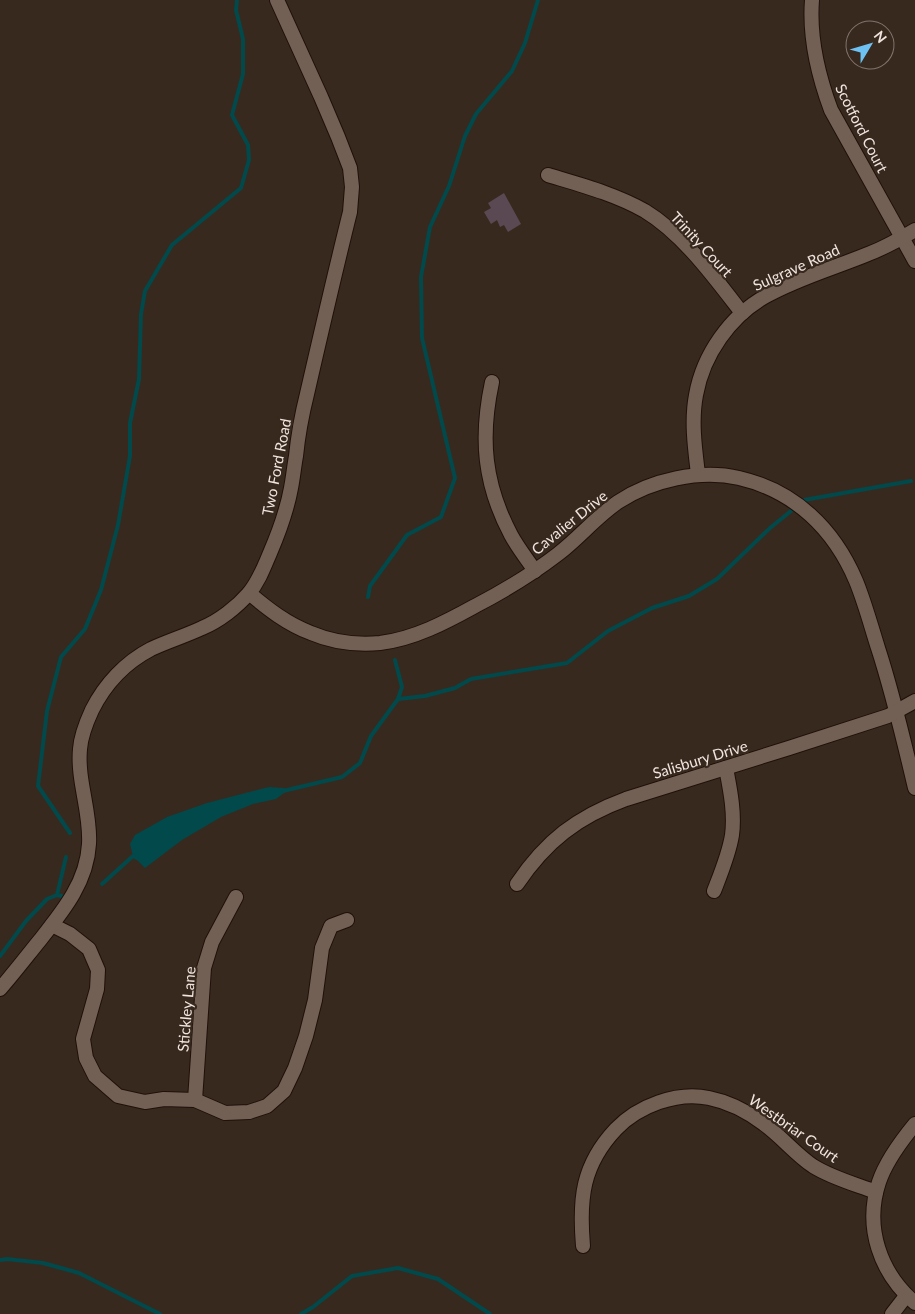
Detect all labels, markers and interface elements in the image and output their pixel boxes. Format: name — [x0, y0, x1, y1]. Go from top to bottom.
north arrow — [845, 20, 895, 70]
text: N — [871, 27, 891, 46]
street label: Scotford Court — [832, 81, 892, 176]
street label: Trinity Court — [667, 208, 737, 281]
street label: Sulgrave Road — [750, 240, 842, 294]
street label: Two Ford Road — [258, 417, 294, 517]
street label: Cavalier Drive — [528, 486, 611, 558]
street label: Salisbury Drive — [650, 736, 750, 782]
street label: Stickley Lane — [173, 965, 199, 1052]
street label: Westbriar Court — [745, 1090, 843, 1166]

